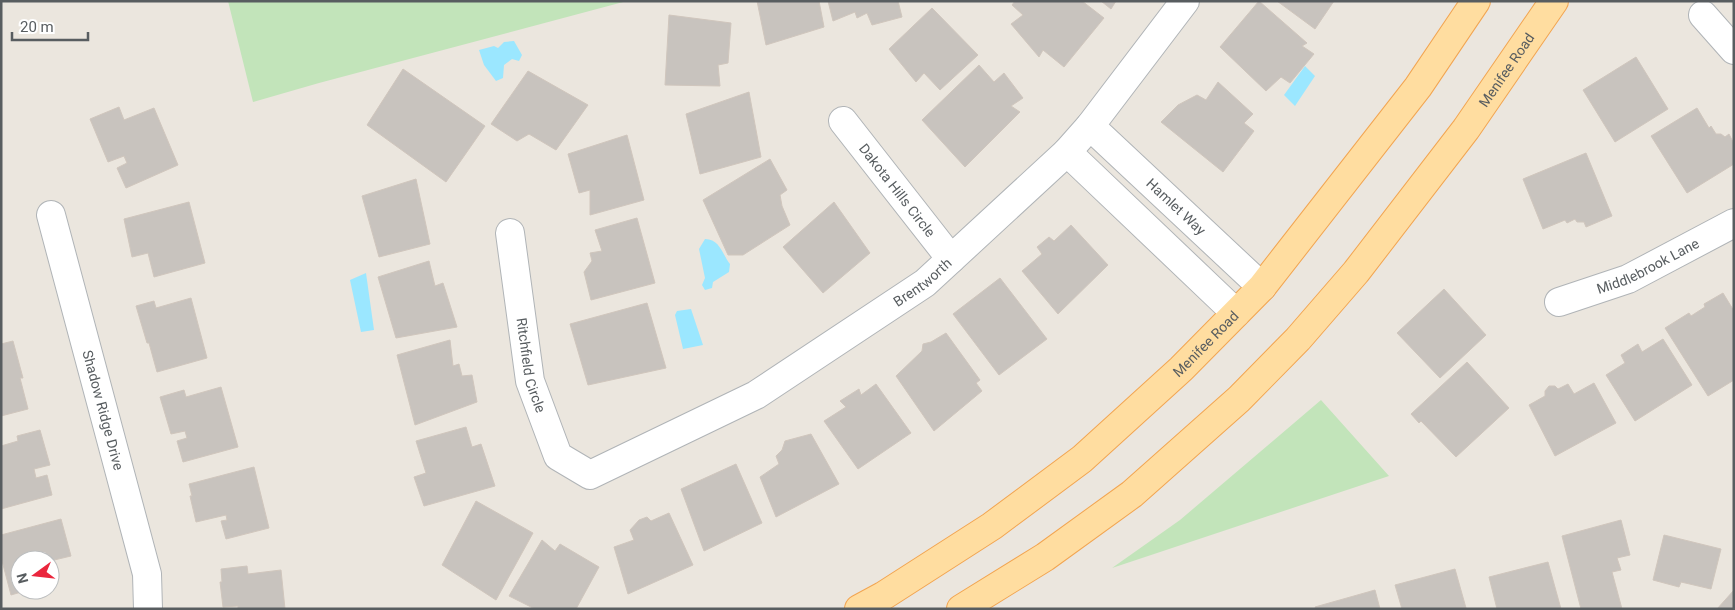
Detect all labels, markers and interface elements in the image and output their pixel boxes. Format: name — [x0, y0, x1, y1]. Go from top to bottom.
scale bar — [12, 10, 89, 42]
text: 20 m — [20, 18, 54, 36]
street label: Menifee Road — [1476, 30, 1537, 110]
street label: Dakota Hills Circle — [856, 141, 939, 240]
street label: Hamlet Way — [1143, 175, 1209, 238]
street label: Middlebrook Lane — [1595, 235, 1702, 297]
street label: Brentworth — [890, 255, 955, 310]
street label: Menifee Road — [1170, 308, 1242, 380]
street label: Ritchfield Circle — [514, 317, 549, 415]
street label: Shadow Ridge Drive — [79, 348, 127, 472]
north arrow — [10, 550, 60, 600]
text: N — [13, 572, 31, 585]

